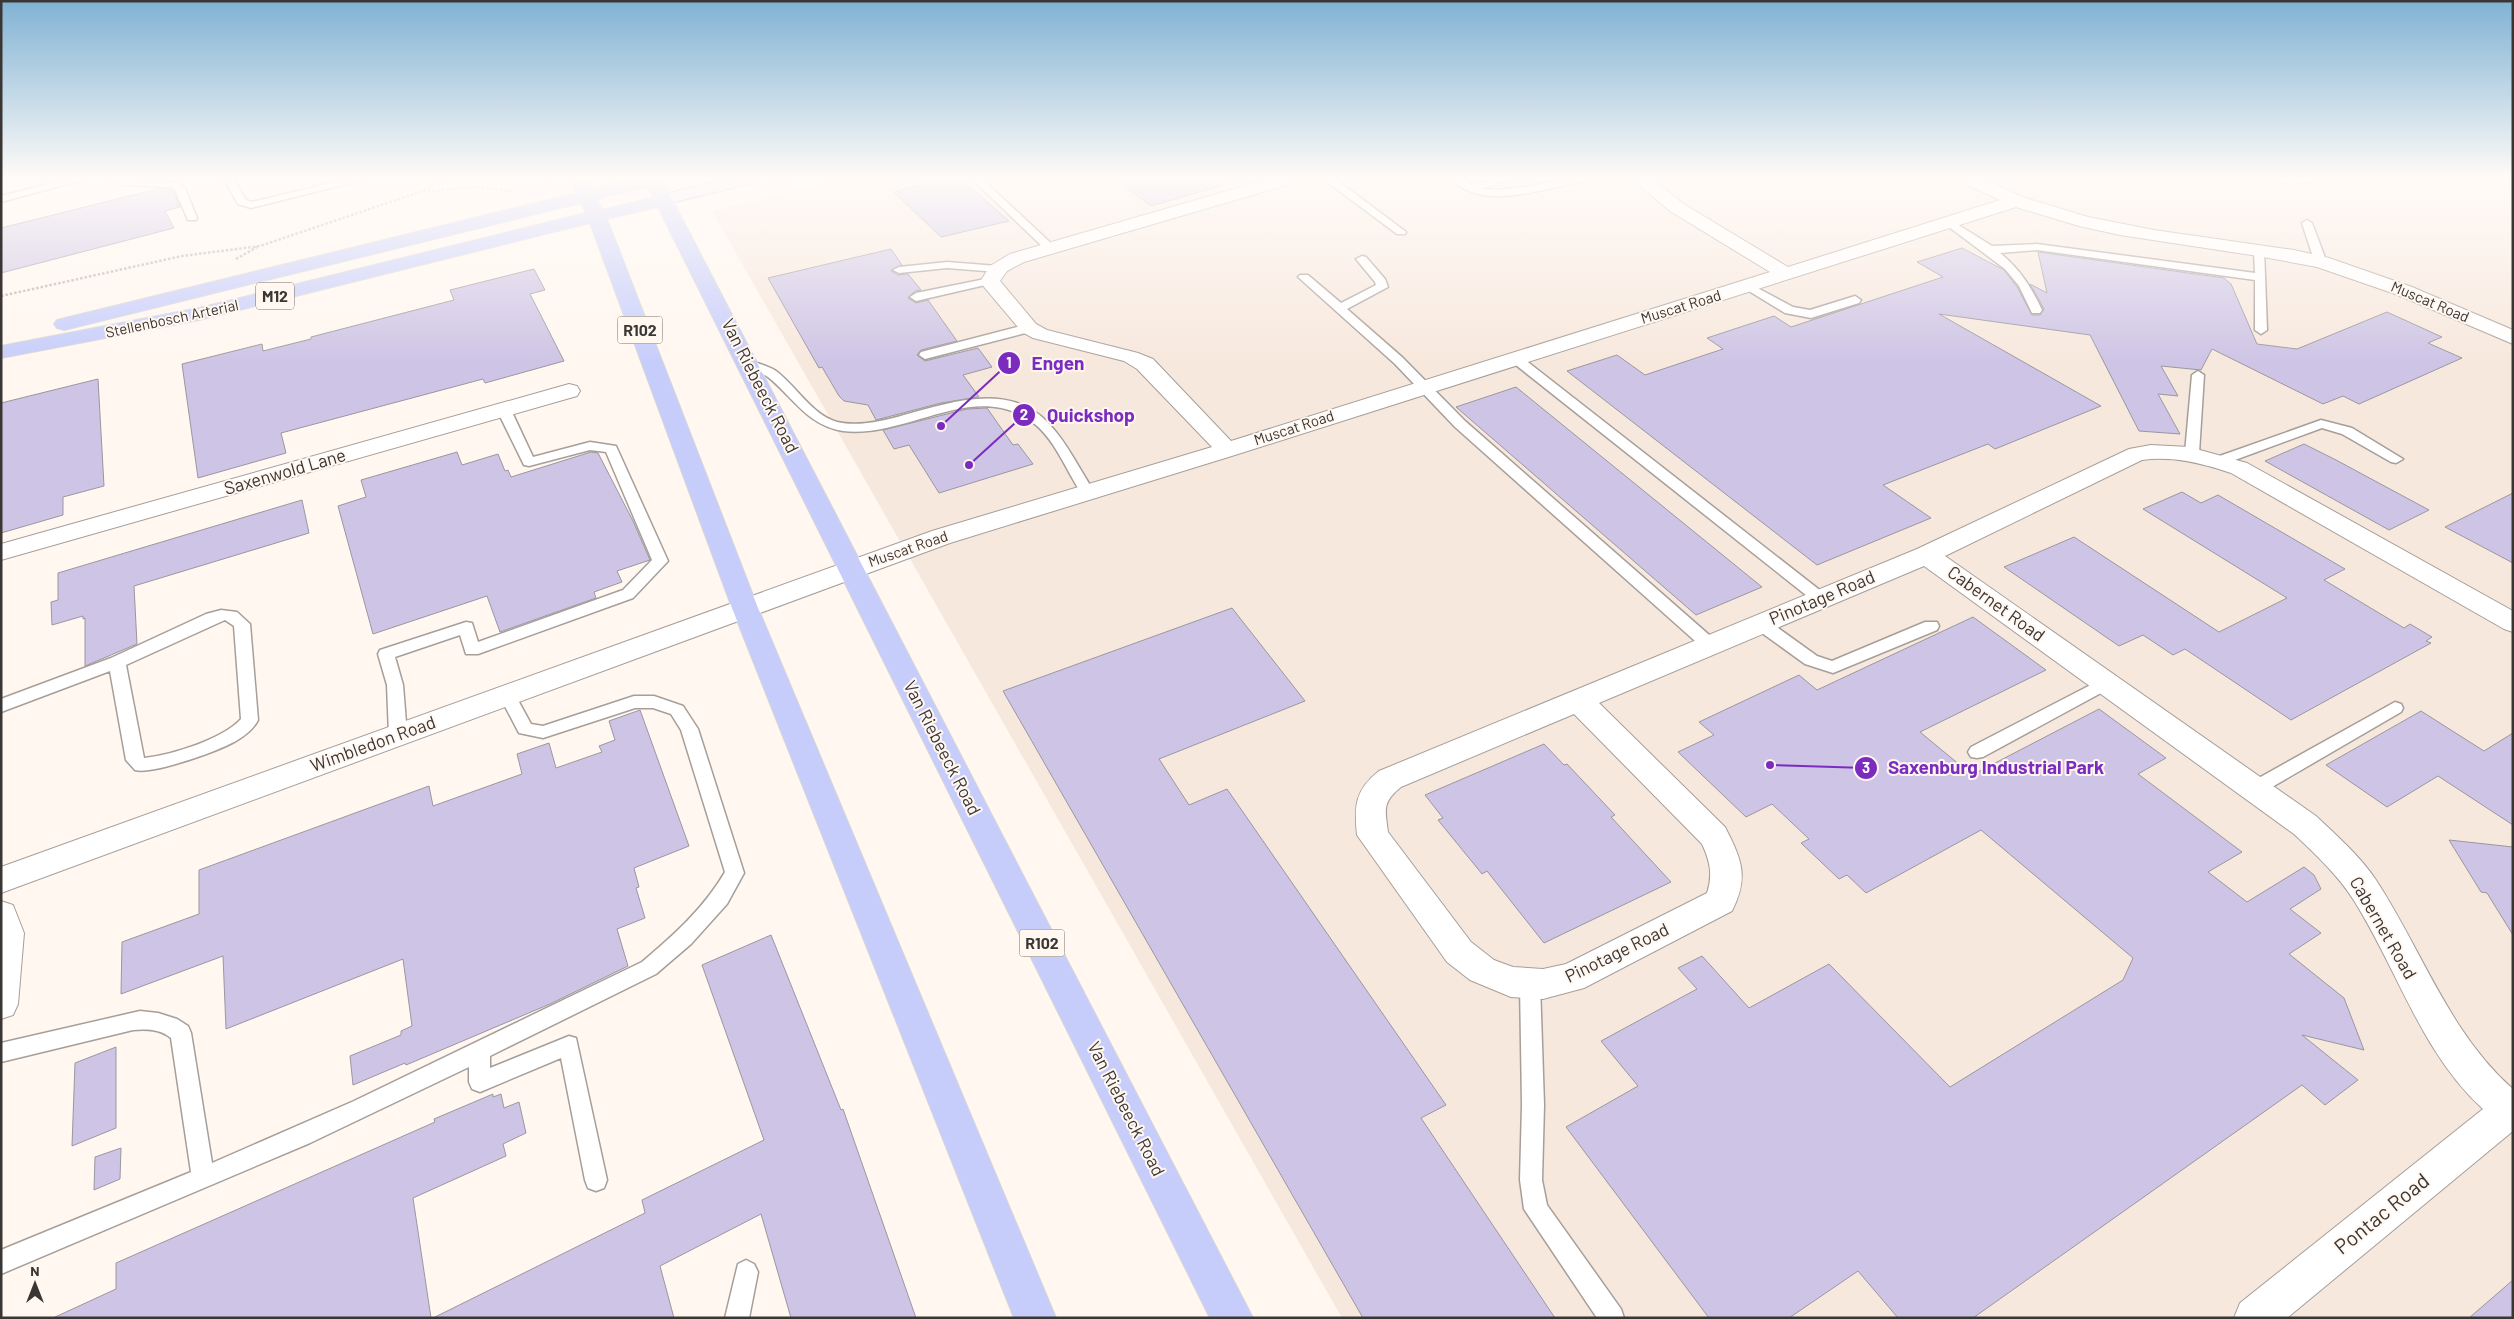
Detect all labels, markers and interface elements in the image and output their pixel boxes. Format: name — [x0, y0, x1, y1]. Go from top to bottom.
street label: Muscat Road — [2389, 277, 2472, 326]
road number: M12 — [256, 282, 294, 310]
street label: Muscat Road — [1638, 285, 1723, 327]
street label: Stellenbosch Arterial — [104, 295, 240, 341]
street label: Van Riebeeck Road — [717, 315, 804, 457]
road number: R102 — [618, 316, 662, 344]
callout: Engen — [997, 346, 1095, 380]
text: Engen — [1032, 351, 1084, 374]
text: 1 — [1006, 353, 1012, 371]
callout: Quickshop — [1012, 398, 1145, 432]
text: Quickshop — [1047, 403, 1135, 426]
text: 2 — [1020, 405, 1028, 423]
street label: Muscat Road — [1251, 406, 1336, 448]
street label: Saxenwold Lane — [221, 443, 348, 499]
street label: Muscat Road — [865, 526, 950, 570]
street label: Cabernet Road — [1944, 561, 2050, 646]
street label: Pinotage Road — [1765, 565, 1878, 629]
street label: Van Riebeeck Road — [899, 677, 986, 819]
street label: Wimbledon Road — [307, 710, 438, 776]
callout: Saxenburg Industrial Park — [1853, 751, 2115, 785]
text: Saxenburg Industrial Park — [1888, 755, 2104, 778]
text: 3 — [1862, 758, 1870, 776]
street label: Cabernet Road — [2346, 872, 2422, 983]
street label: Pinotage Road — [1561, 917, 1672, 987]
road number: R102 — [1020, 930, 1064, 956]
street label: Van Riebeeck Road — [1083, 1038, 1170, 1180]
street label: Pontac Road — [2329, 1167, 2434, 1259]
north arrow — [10, 1259, 60, 1309]
text: N — [30, 1262, 40, 1279]

